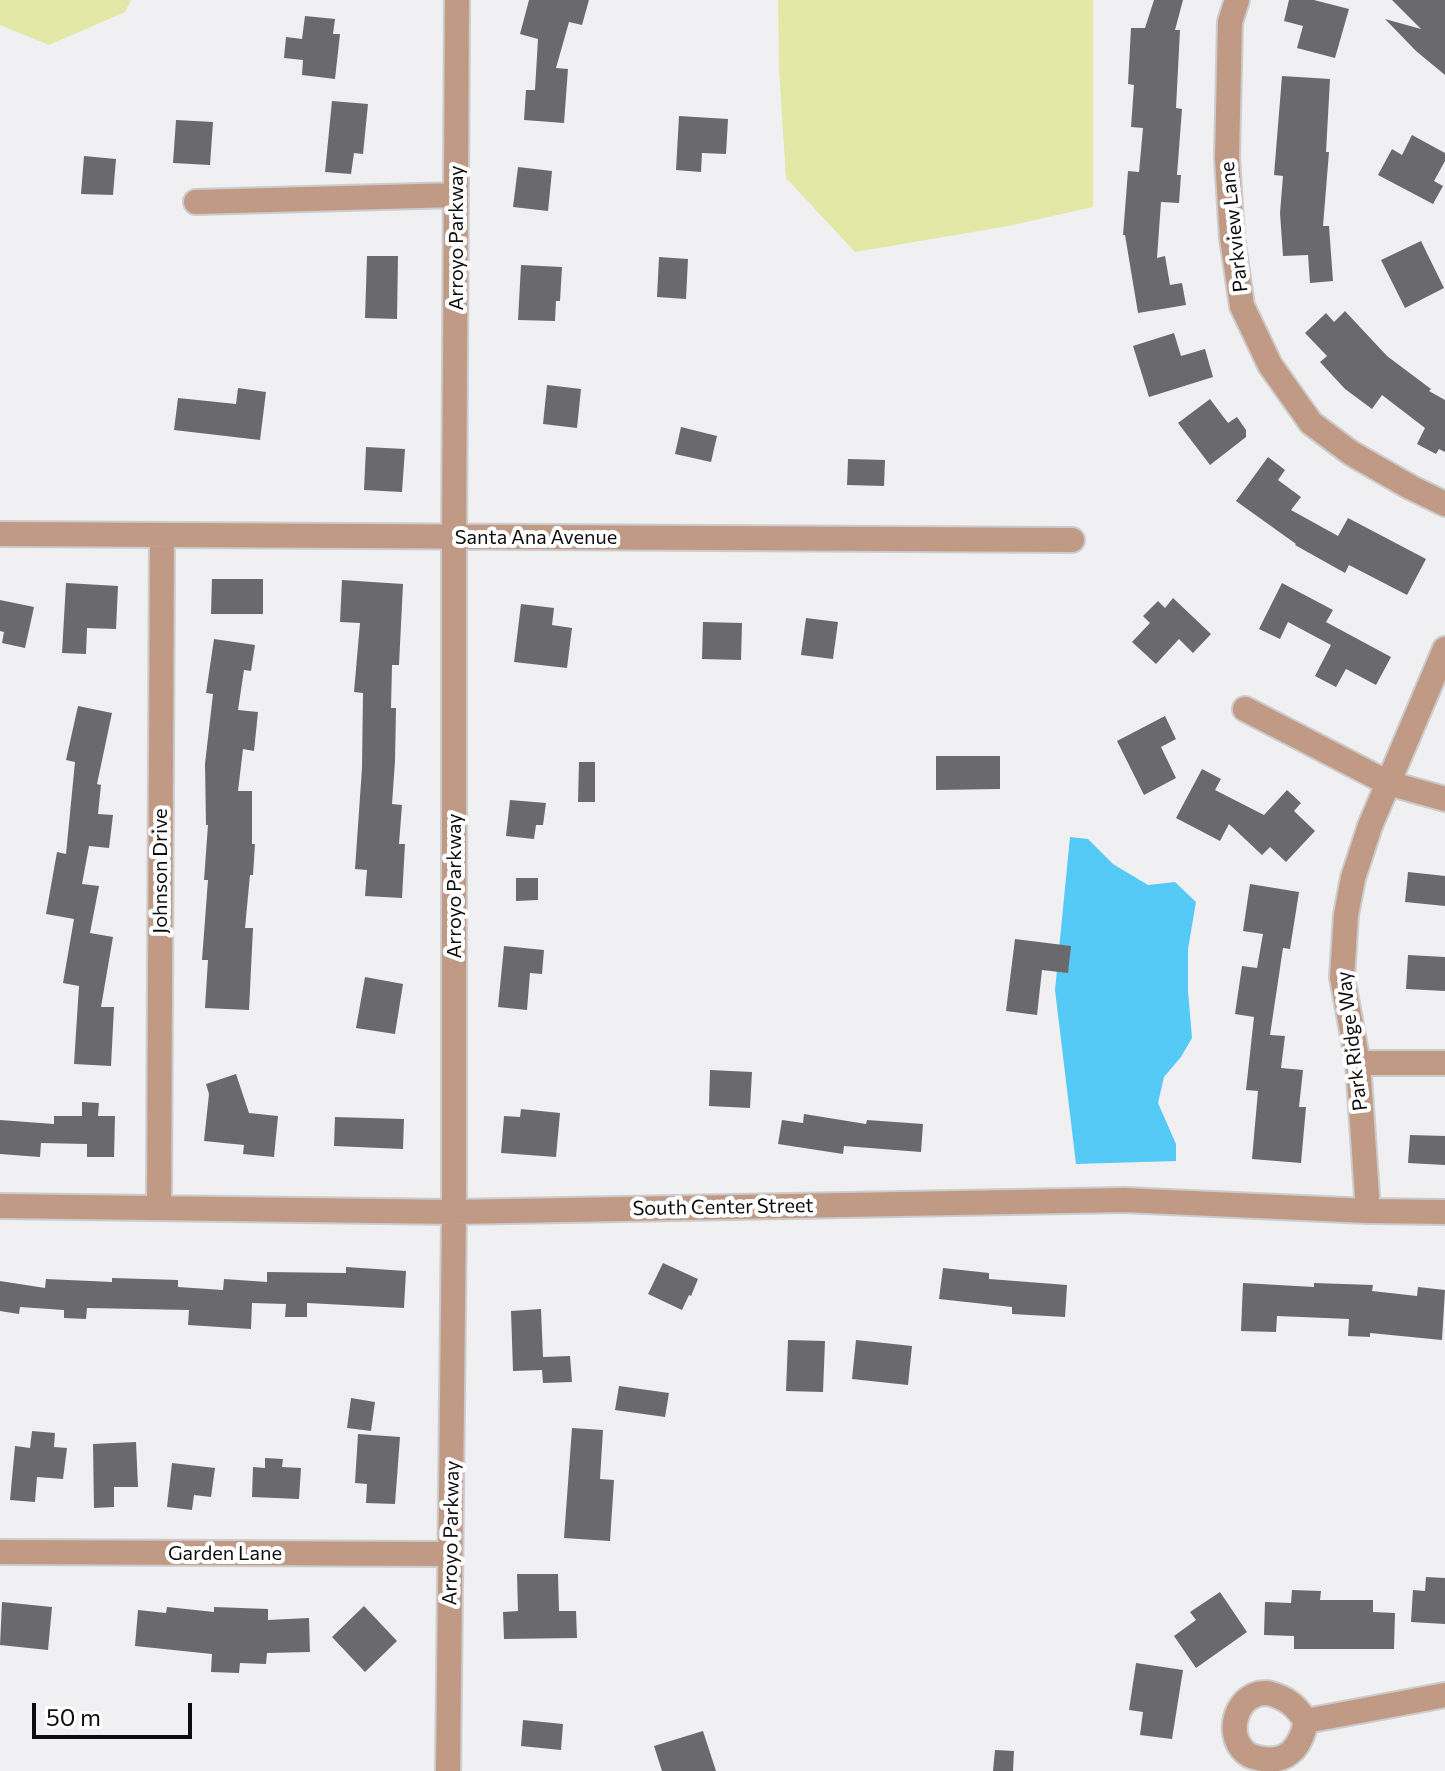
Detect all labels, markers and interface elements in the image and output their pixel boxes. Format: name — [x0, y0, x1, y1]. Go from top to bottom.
street label: Parkview Lane — [1215, 160, 1253, 294]
street label: Arroyo Parkway — [444, 165, 468, 311]
street label: Santa Ana Avenue — [455, 525, 617, 549]
street label: Johnson Drive — [148, 808, 172, 934]
street label: Arroyo Parkway — [442, 813, 466, 959]
street label: Park Ridge Way — [1332, 970, 1372, 1112]
street label: South Center Street — [632, 1193, 814, 1221]
street label: Arroyo Parkway — [438, 1460, 464, 1606]
street label: Garden Lane — [168, 1541, 282, 1565]
scale bar — [36, 1687, 196, 1737]
text: 50 m — [46, 1702, 101, 1731]

